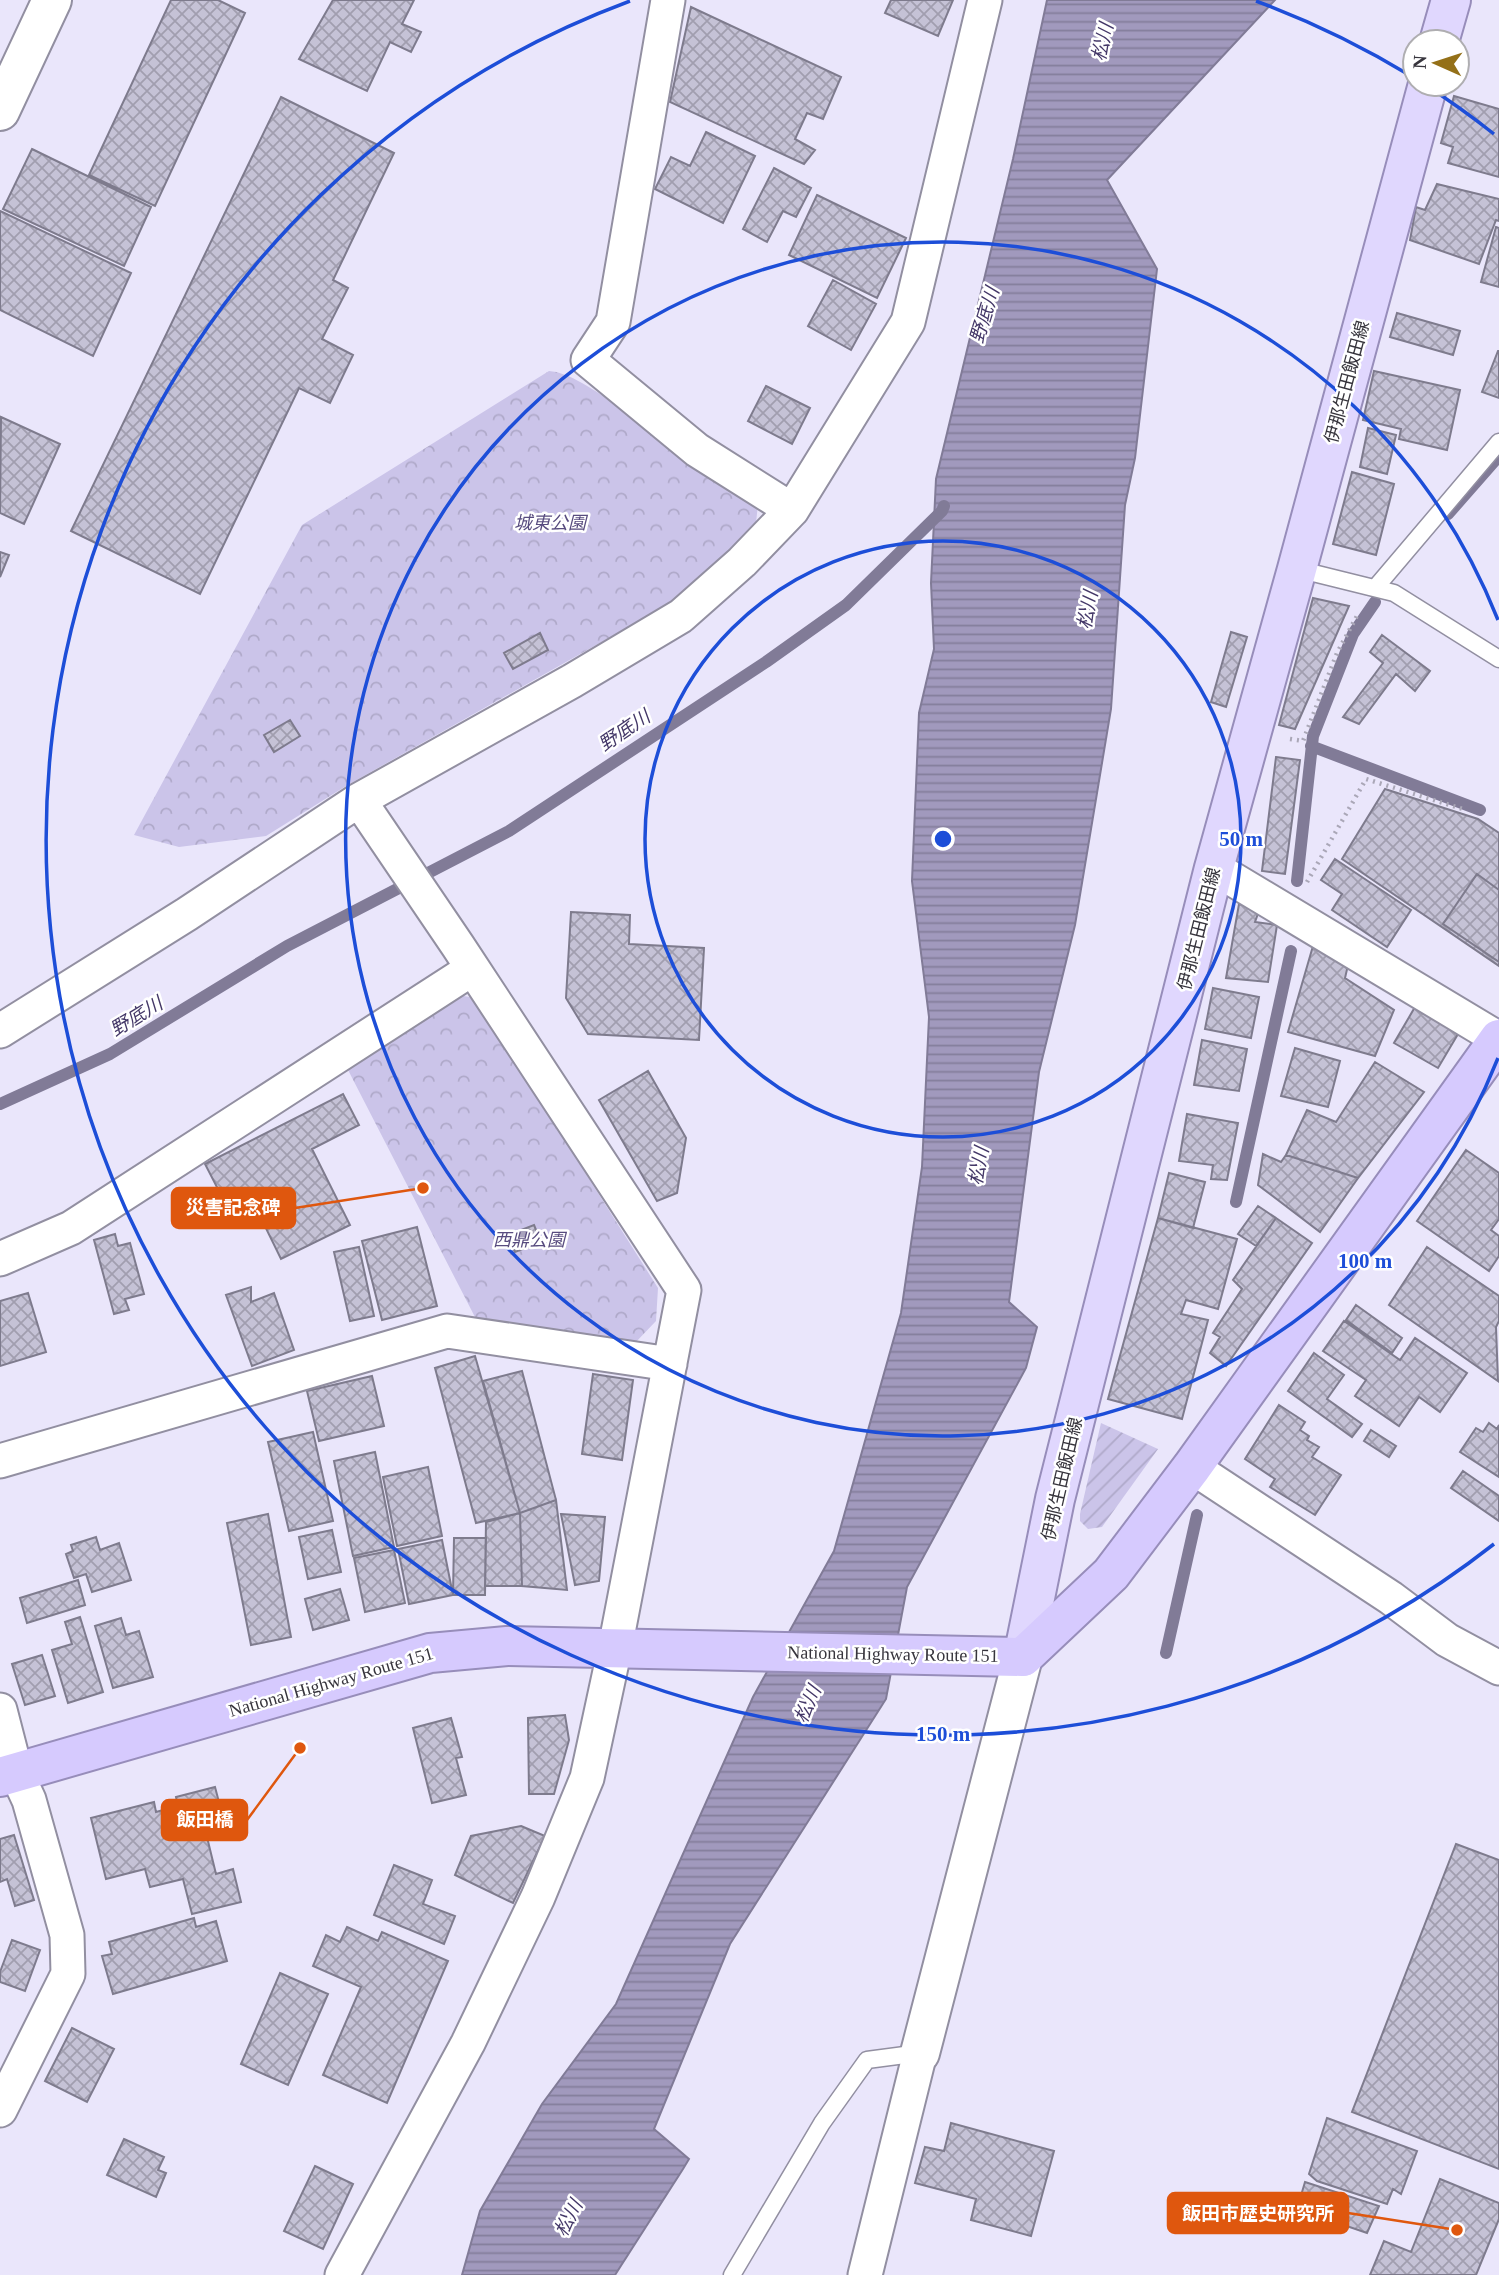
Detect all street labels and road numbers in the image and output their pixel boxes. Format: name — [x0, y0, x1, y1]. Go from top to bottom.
street label: 伊那生田飯田線 — [1321, 319, 1373, 445]
street label: 伊那生田飯田線 — [1174, 865, 1224, 993]
street label: 伊那生田飯田線 — [1038, 1415, 1086, 1543]
street label: National Highway Route 151 — [787, 1642, 999, 1666]
street label: National Highway Route 151 — [227, 1643, 435, 1721]

